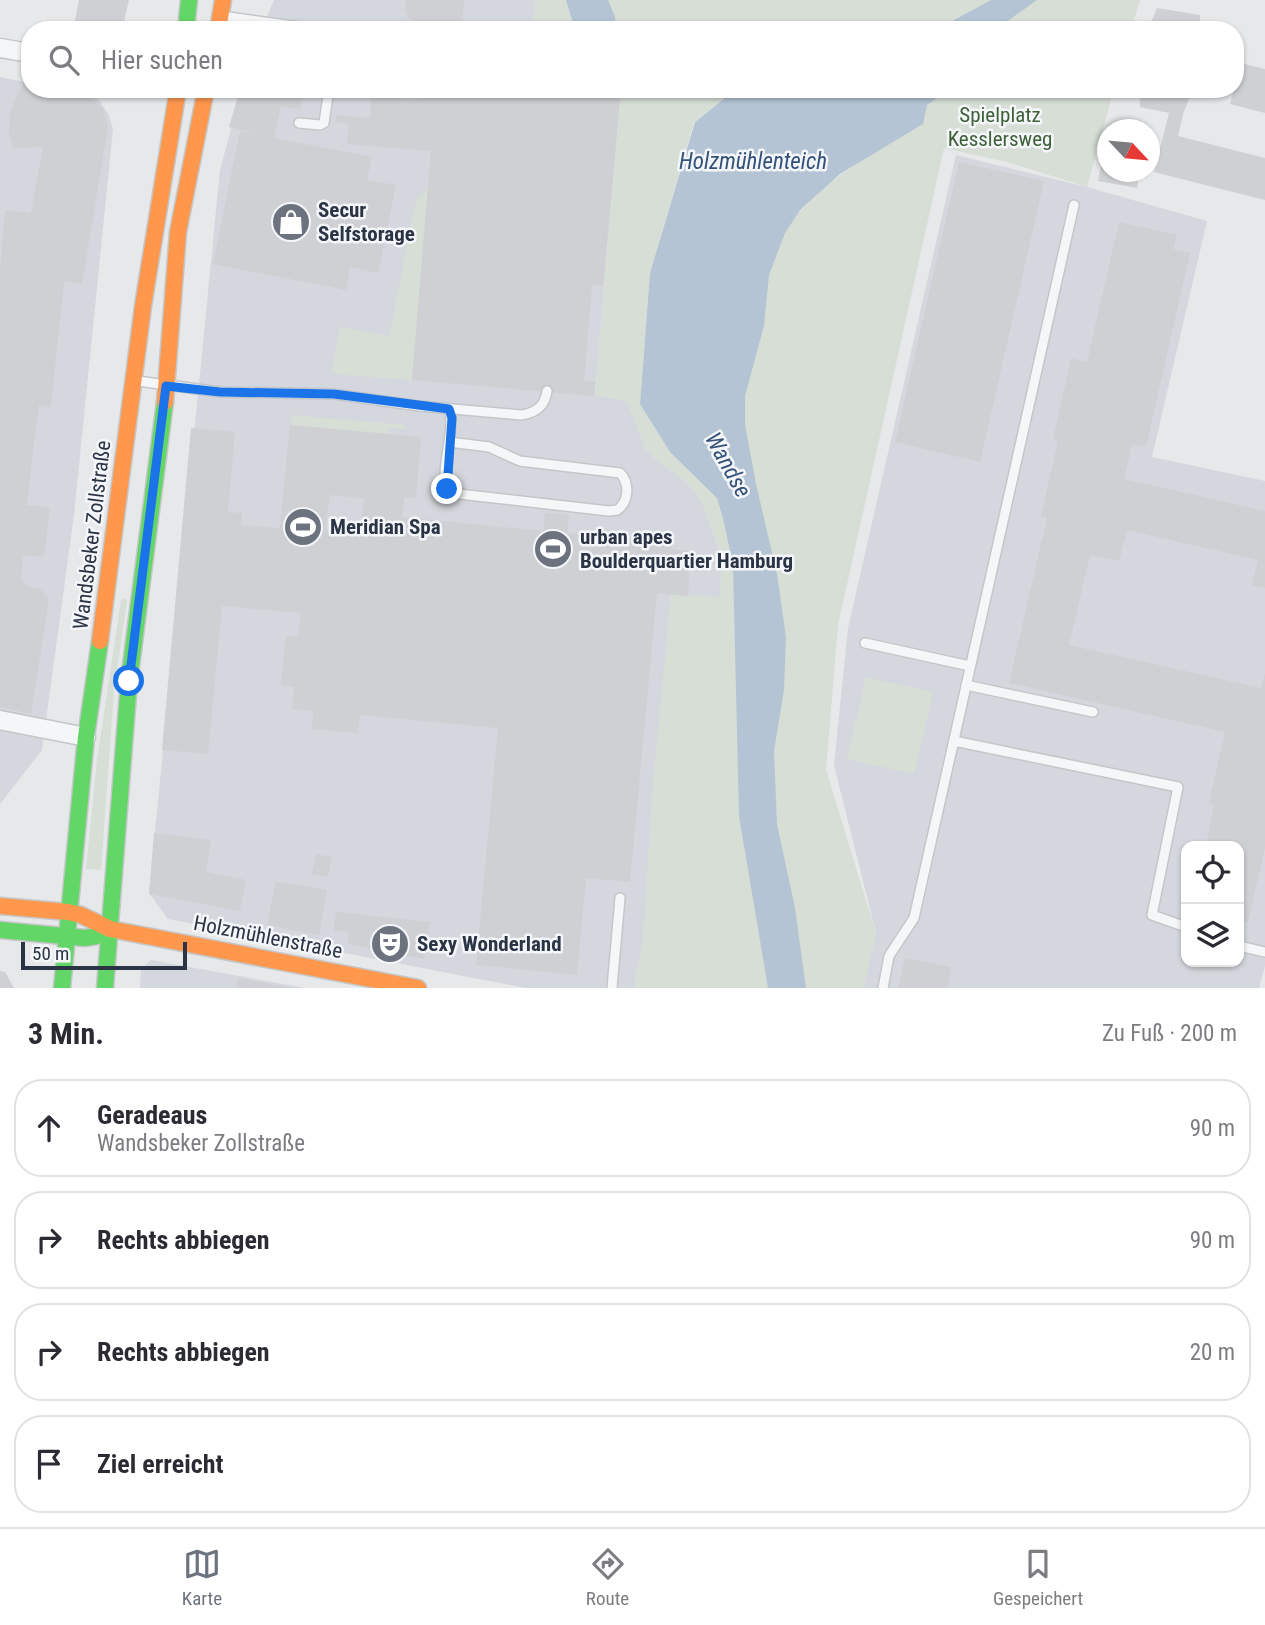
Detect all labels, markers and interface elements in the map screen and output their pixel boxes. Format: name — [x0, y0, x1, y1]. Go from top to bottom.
search box — [21, 21, 1244, 98]
icon: search — [45, 41, 83, 79]
text: Hier suchen — [101, 45, 223, 75]
park label: Spielplatz Kesslersweg — [948, 103, 1052, 151]
north arrow — [1097, 119, 1160, 182]
water label: Holzmühlenteich — [679, 148, 827, 175]
place label: Secur Selfstorage — [318, 198, 415, 246]
shop icon: Secur Selfstorage — [270, 201, 312, 243]
water label: Wandse — [699, 428, 757, 502]
street label: Wandsbeker Zollstraße — [69, 439, 116, 631]
route end — [431, 473, 462, 504]
sports icon: Meridian Spa — [282, 506, 324, 548]
place label: Meridian Spa — [330, 515, 441, 539]
place label: urban apes Boulderquartier Hamburg — [580, 525, 793, 573]
sports icon: urban apes Boulderquartier Hamburg — [532, 528, 574, 570]
route start — [113, 665, 144, 696]
map controls — [1181, 841, 1244, 967]
button: locate — [1181, 841, 1244, 904]
button: layers — [1181, 904, 1244, 967]
street label: Holzmühlenstraße — [192, 911, 345, 963]
theatre icon: Sexy Wonderland — [369, 923, 411, 965]
place label: Sexy Wonderland — [417, 932, 562, 956]
scale bar — [21, 939, 187, 971]
text: 50 m — [32, 942, 69, 965]
text: 3 Min. — [28, 1016, 104, 1051]
text: Zu Fuß · 200 m — [1102, 1020, 1237, 1047]
text: Geradeaus — [97, 1100, 207, 1130]
icon: ahead — [30, 1109, 68, 1147]
text: 90 m — [1190, 1115, 1235, 1142]
text: Wandsbeker Zollstraße — [97, 1130, 305, 1157]
icon: right — [30, 1221, 68, 1259]
text: Rechts abbiegen — [97, 1225, 270, 1255]
text: 90 m — [1190, 1227, 1235, 1254]
icon: right — [30, 1333, 68, 1371]
text: Rechts abbiegen — [97, 1337, 270, 1367]
text: 20 m — [1190, 1339, 1235, 1366]
icon: arrive — [30, 1445, 68, 1483]
text: Ziel erreicht — [97, 1449, 223, 1479]
tab: Karte — [182, 1545, 222, 1610]
tab: Route — [586, 1545, 629, 1610]
tab: Gespeichert — [993, 1545, 1083, 1610]

